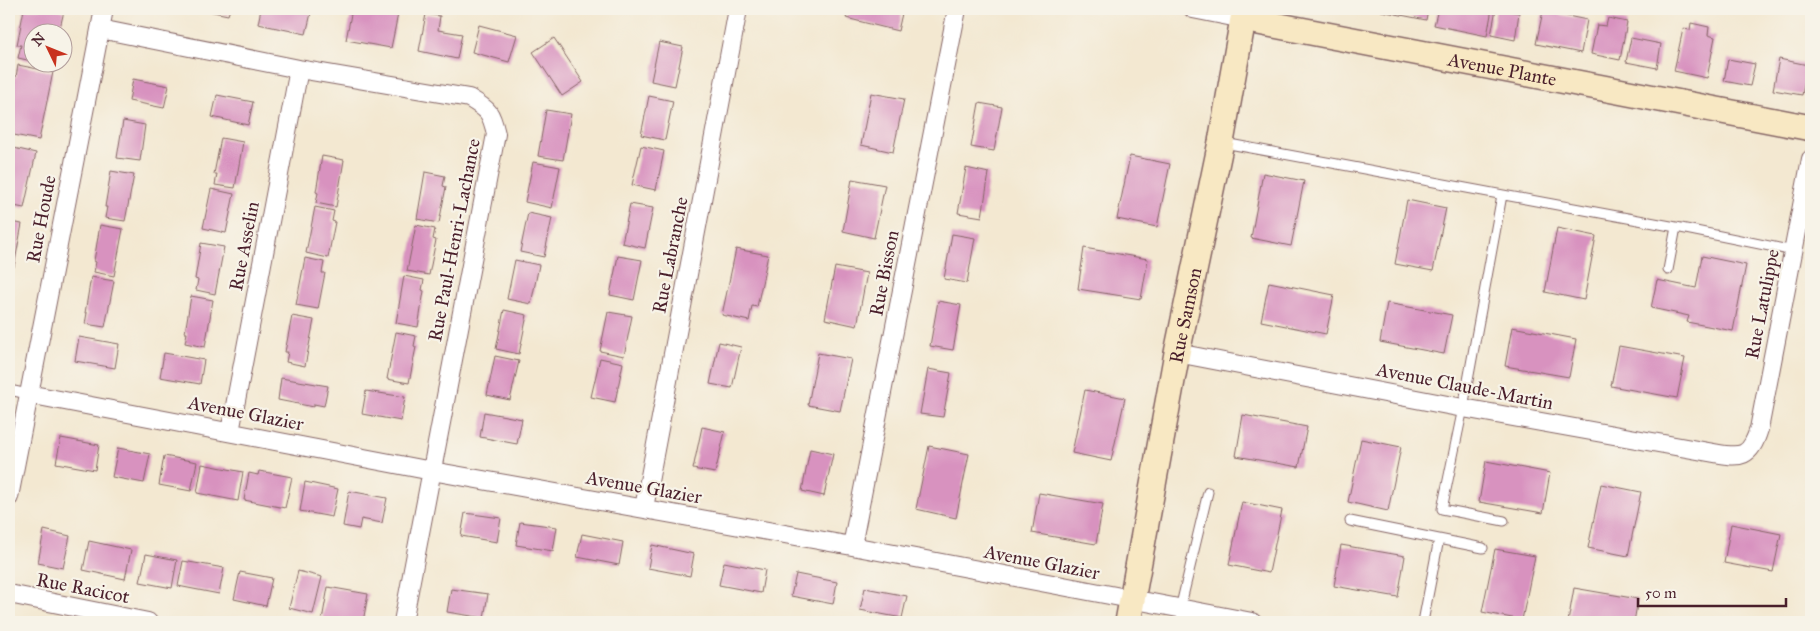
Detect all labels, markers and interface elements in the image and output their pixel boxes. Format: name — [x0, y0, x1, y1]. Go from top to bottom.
north arrow — [22, 22, 72, 72]
text: N — [29, 29, 49, 50]
street label: Avenue Plante — [1445, 47, 1559, 90]
street label: Rue Paul-Henri-Lachance — [423, 136, 485, 344]
street label: Rue Houde — [21, 173, 61, 265]
street label: Rue Labranche — [647, 195, 693, 315]
street label: Rue Asselin — [224, 199, 264, 293]
street label: Rue Bisson — [864, 228, 904, 318]
street label: Rue Latulippe — [1740, 247, 1784, 361]
street label: Rue Samson — [1164, 265, 1206, 365]
street label: Avenue Claude-Martin — [1374, 357, 1555, 414]
street label: Avenue Glazier — [185, 390, 307, 436]
street label: Avenue Glazier — [583, 465, 705, 509]
street label: Avenue Glazier — [981, 539, 1103, 585]
street label: Rue Racicot — [34, 568, 132, 608]
scale bar — [1638, 576, 1785, 608]
text: 50 m — [1645, 584, 1677, 602]

